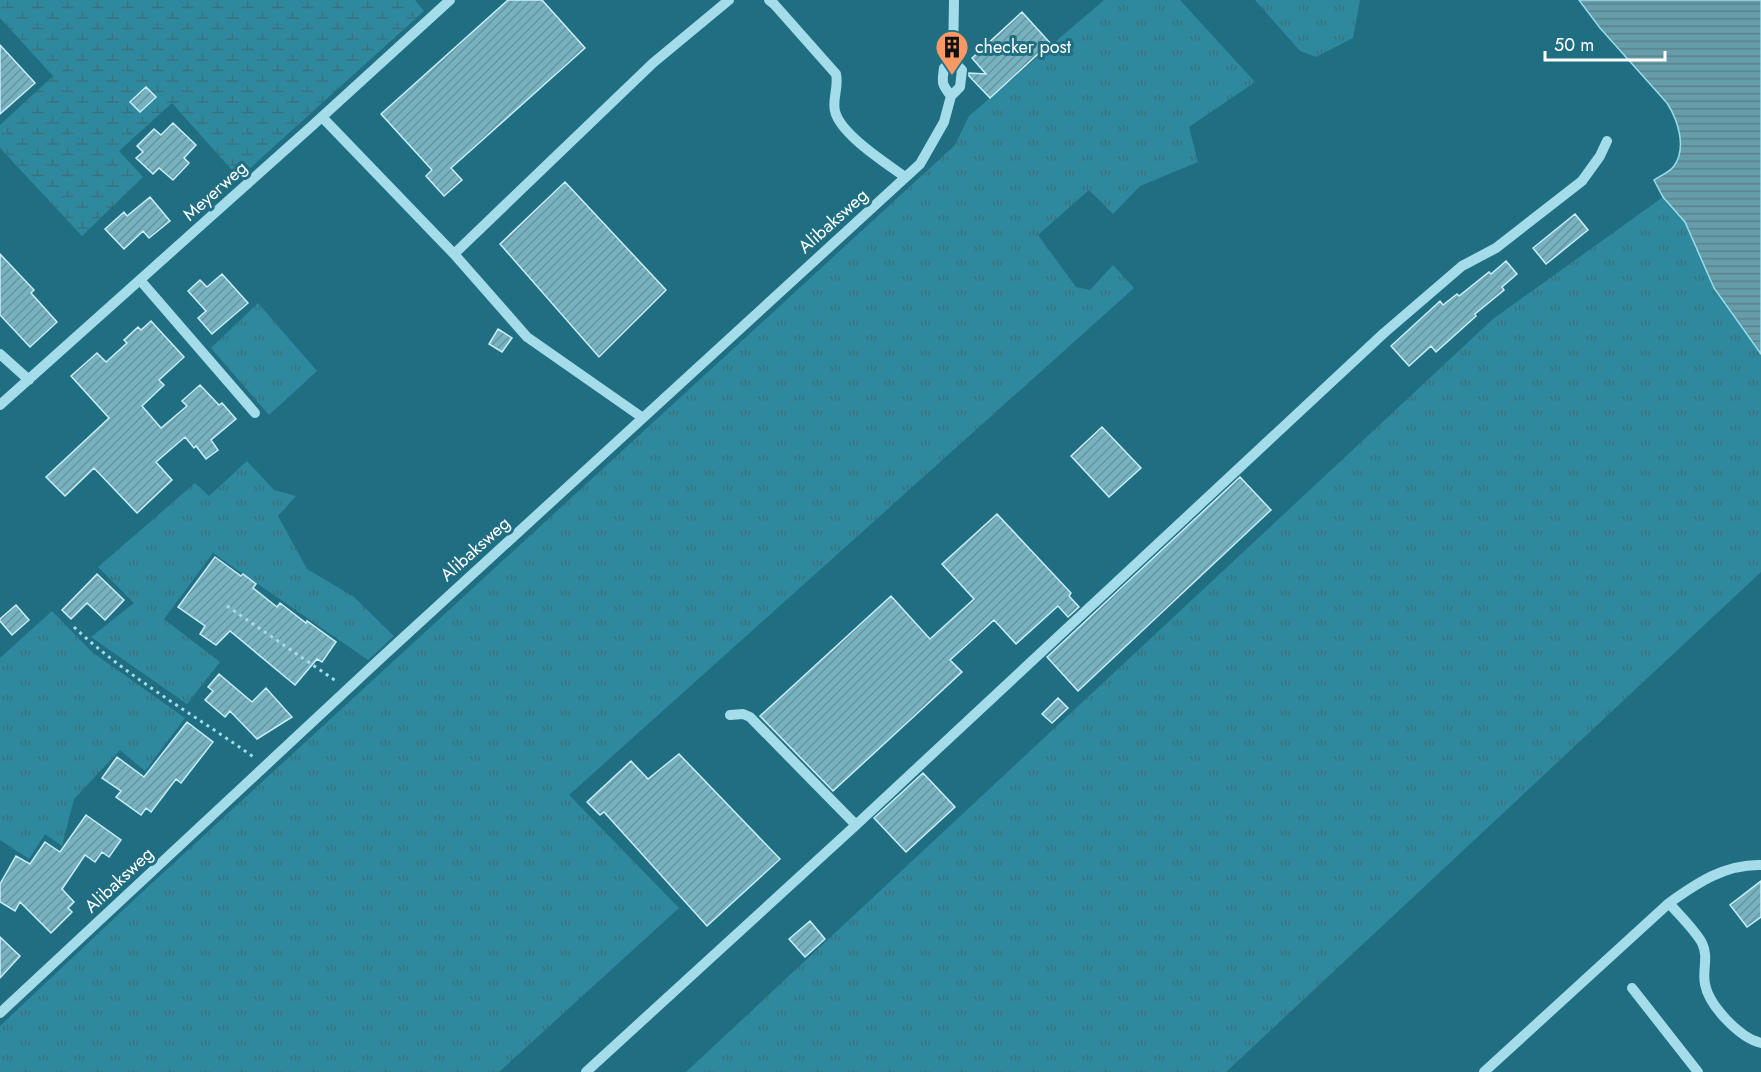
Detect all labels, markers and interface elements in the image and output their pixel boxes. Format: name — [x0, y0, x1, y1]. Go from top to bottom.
scale bar — [1545, 24, 1665, 62]
building icon: checker post — [934, 29, 970, 76]
text: 50 m — [1554, 32, 1594, 58]
place label: checker post — [975, 34, 1072, 60]
street label: Meyerweg — [177, 155, 253, 227]
street label: Alibaksweg — [792, 182, 874, 260]
street label: Alibaksweg — [434, 510, 516, 588]
street label: Alibaksweg — [79, 841, 159, 919]

